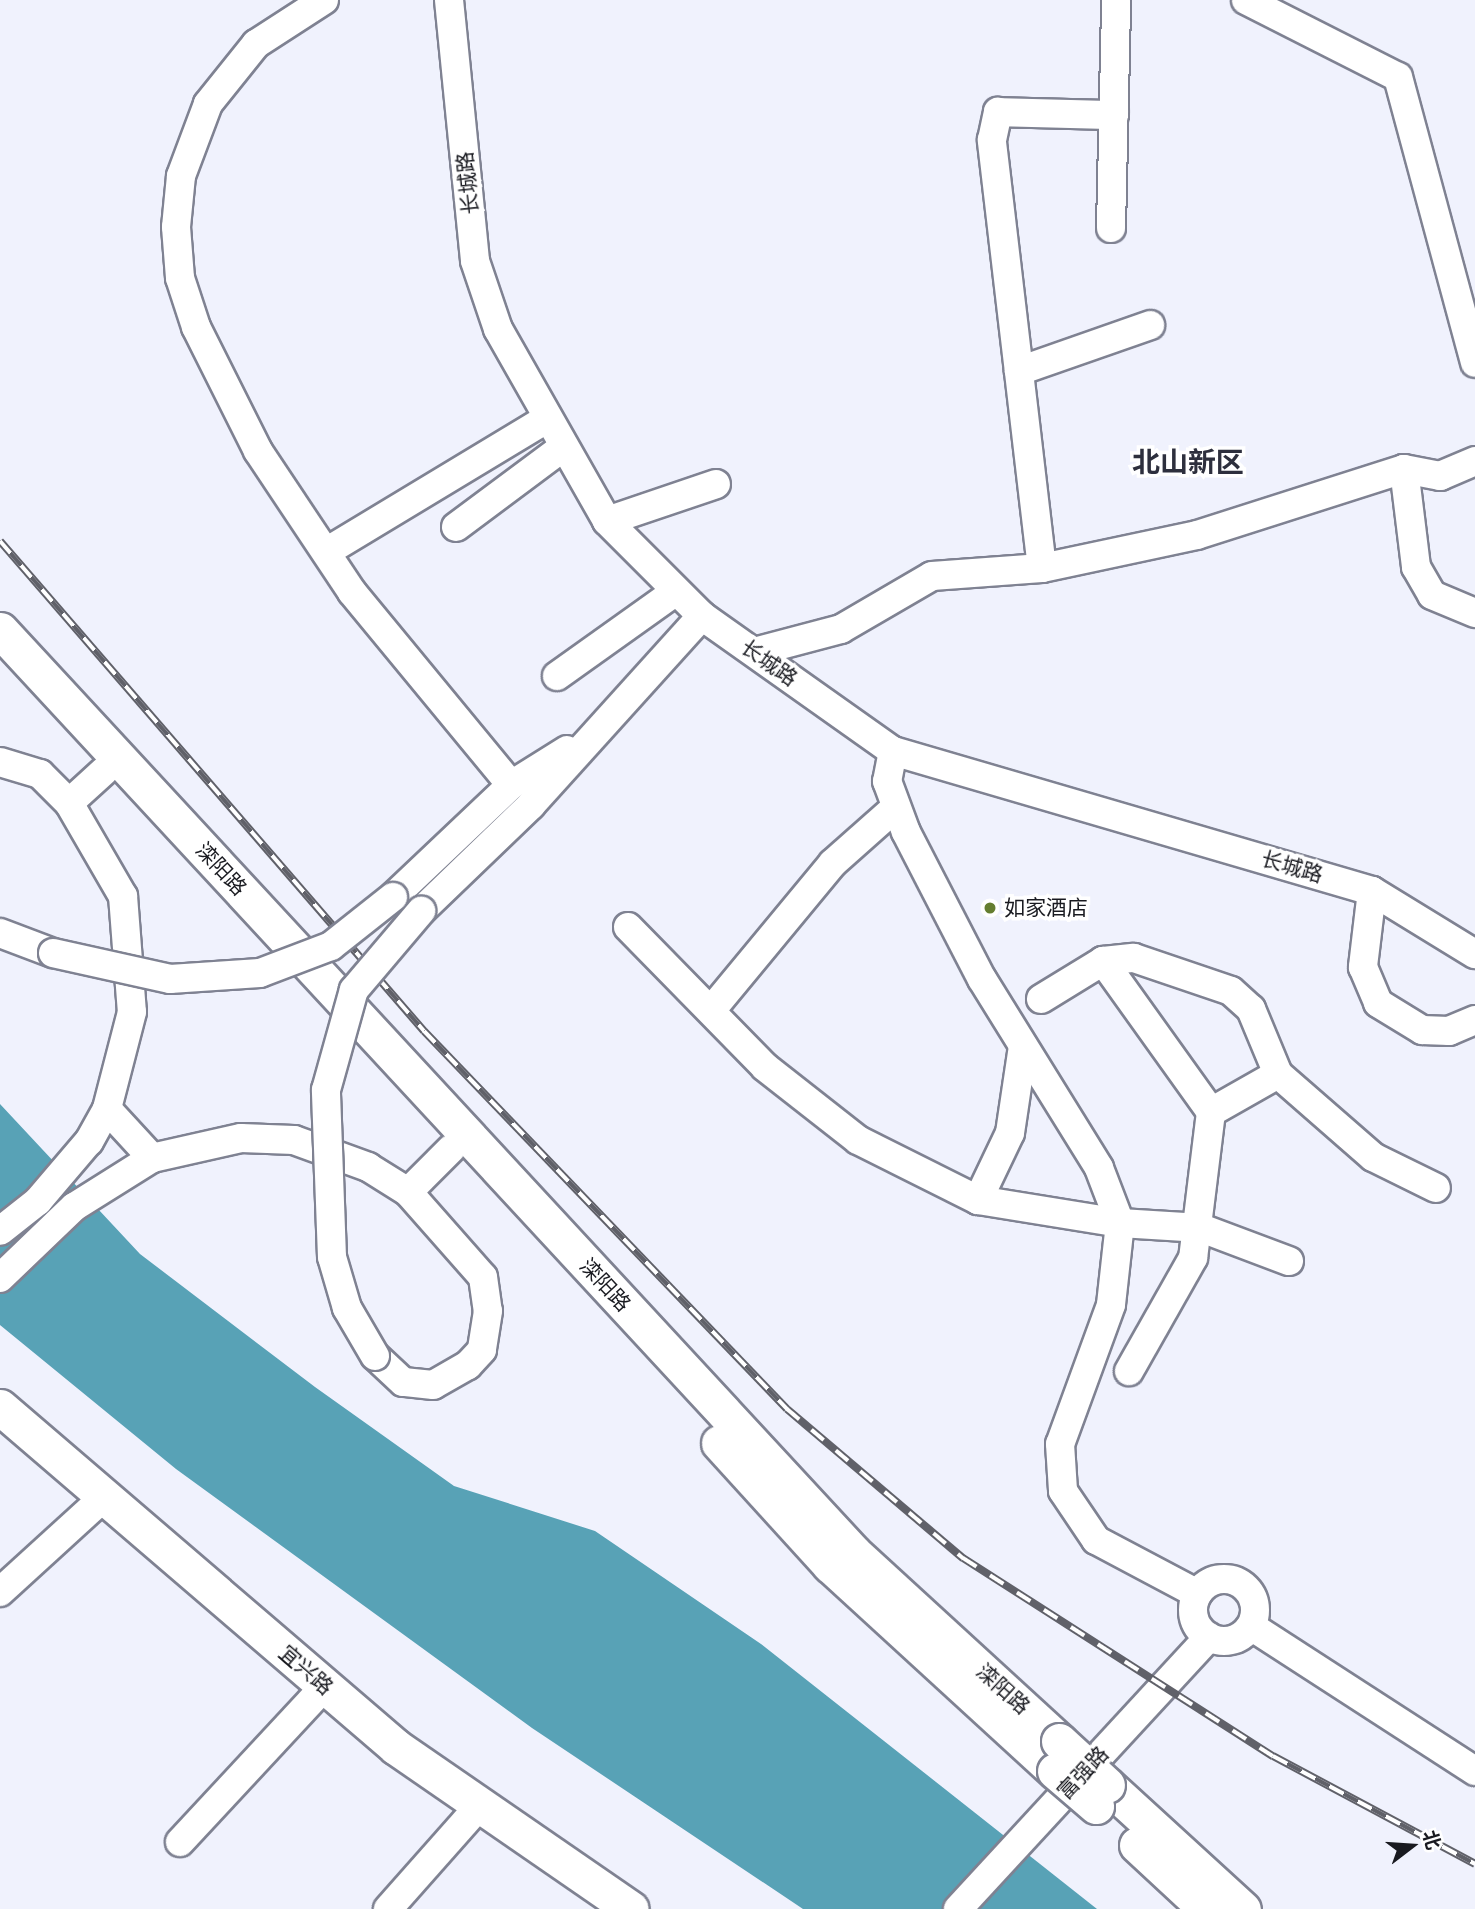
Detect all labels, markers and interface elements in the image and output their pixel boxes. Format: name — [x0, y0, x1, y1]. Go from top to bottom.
street label: 长城路 — [452, 150, 484, 216]
district label: 北山新区 — [1132, 445, 1244, 479]
street label: 长城路 — [736, 635, 802, 691]
street label: 滦阳路 — [190, 837, 252, 901]
street label: 长城路 — [1258, 846, 1326, 888]
place label: 如家酒店 — [1004, 895, 1088, 921]
marker: 如家酒店 — [982, 900, 998, 916]
street label: 滦阳路 — [574, 1253, 636, 1317]
street label: 宜兴路 — [274, 1640, 338, 1700]
street label: 滦阳路 — [971, 1659, 1035, 1719]
street label: 富强路 — [1052, 1741, 1114, 1805]
north arrow — [1377, 1811, 1447, 1881]
text: 北 — [1418, 1827, 1446, 1852]

